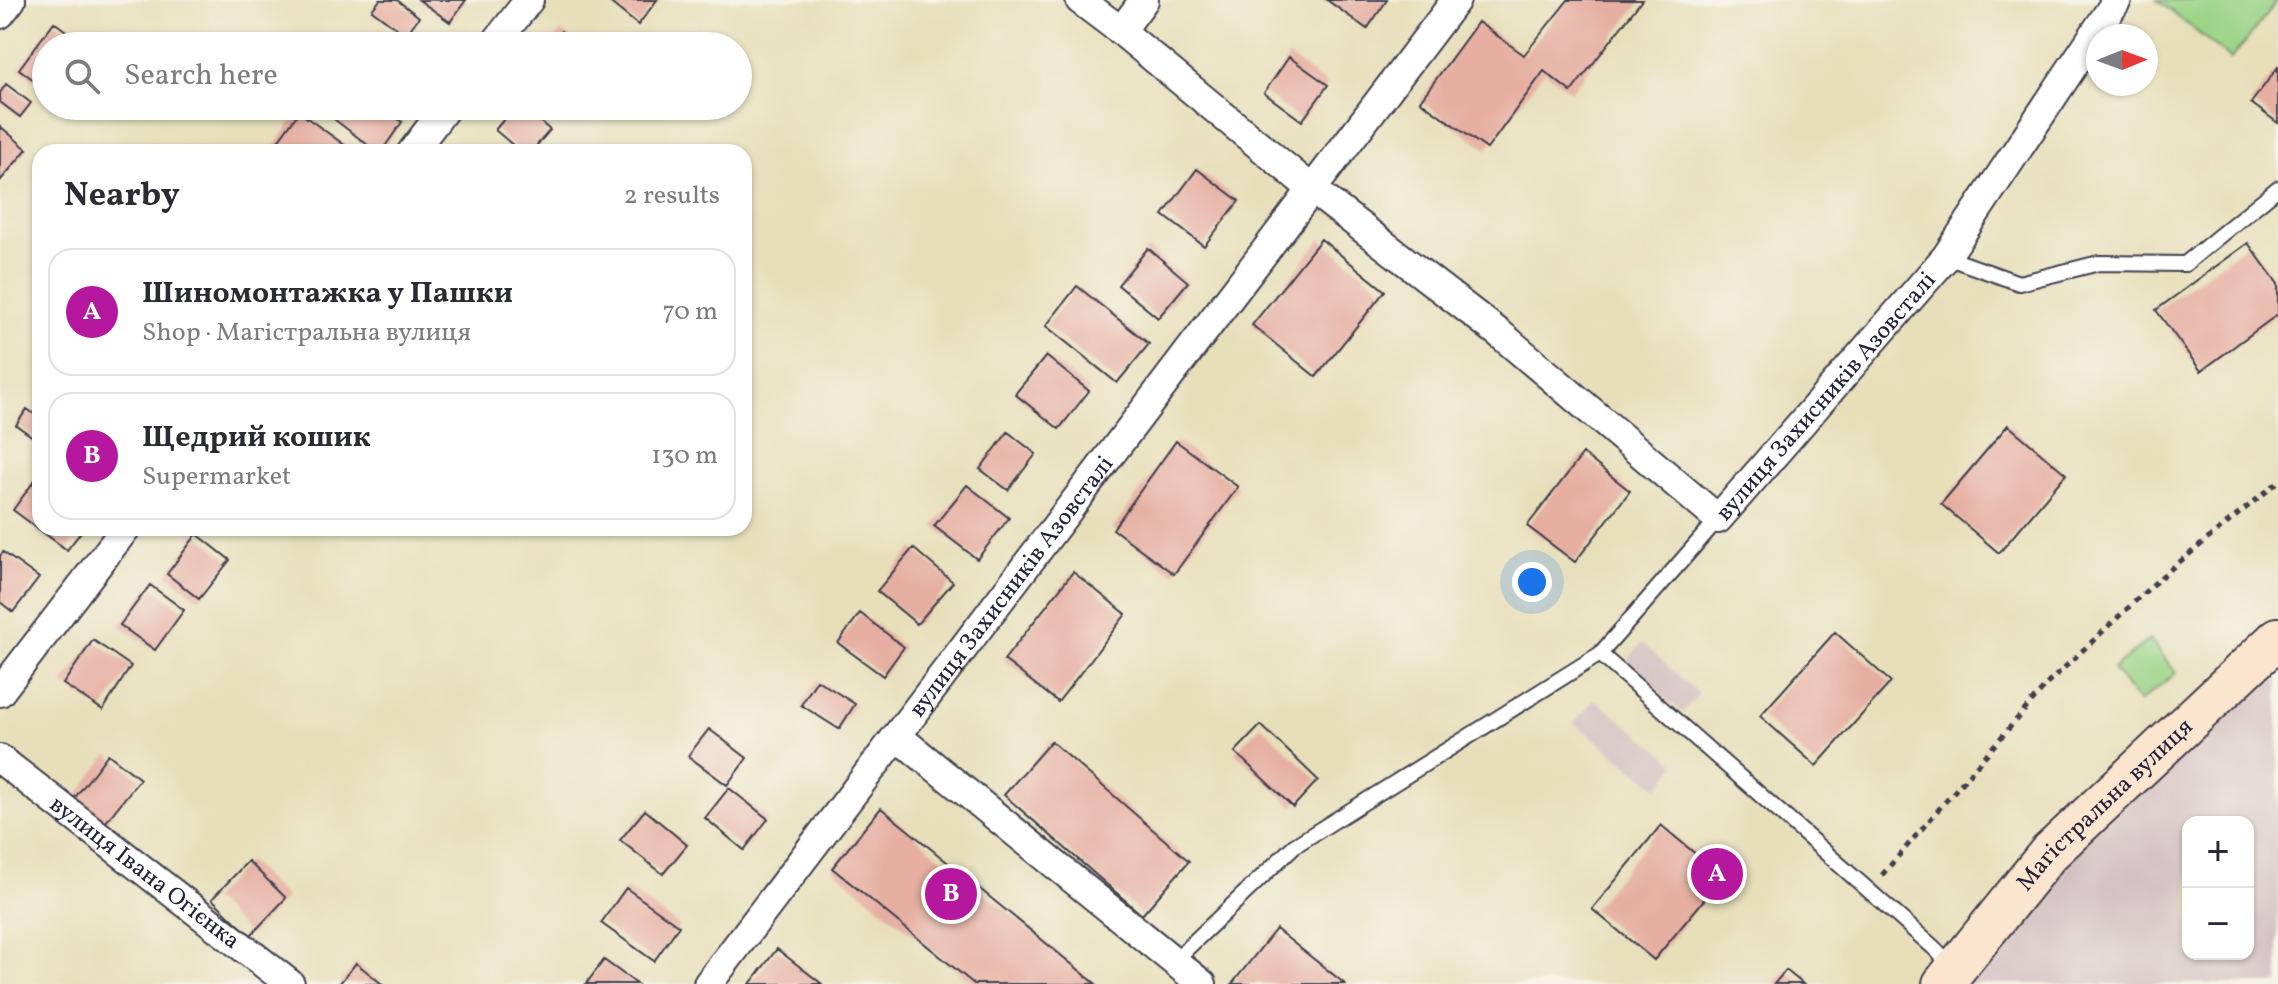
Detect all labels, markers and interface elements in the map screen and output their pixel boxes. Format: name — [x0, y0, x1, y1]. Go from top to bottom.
north arrow — [2086, 24, 2158, 96]
search box — [32, 32, 752, 120]
icon: search — [60, 54, 104, 98]
text: Search here — [124, 55, 278, 97]
text: Nearby — [64, 173, 180, 220]
text: 2 results — [624, 178, 720, 214]
street label: вулиця Захисників Азовсталі — [1709, 265, 1945, 529]
text: Шиномонтажка у Пашки — [142, 273, 513, 315]
text: A — [83, 294, 101, 330]
text: 70 m — [663, 294, 718, 330]
text: Shop · Магістральна вулиця — [142, 315, 471, 351]
text: Щедрий кошик — [142, 417, 371, 459]
text: B — [83, 438, 101, 474]
text: 130 m — [651, 438, 718, 474]
street label: вулиця Захисників Азовсталі — [902, 449, 1123, 725]
text: Supermarket — [142, 459, 291, 495]
your location — [1512, 562, 1552, 602]
street label: Магістральна вулиця — [2009, 711, 2201, 899]
street label: вулиця Івана Огієнка — [42, 789, 247, 958]
map controls — [2182, 816, 2254, 960]
button: + — [2182, 816, 2254, 888]
pin: A — [1691, 844, 1743, 904]
pin: B — [925, 864, 977, 924]
button: − — [2182, 888, 2254, 960]

